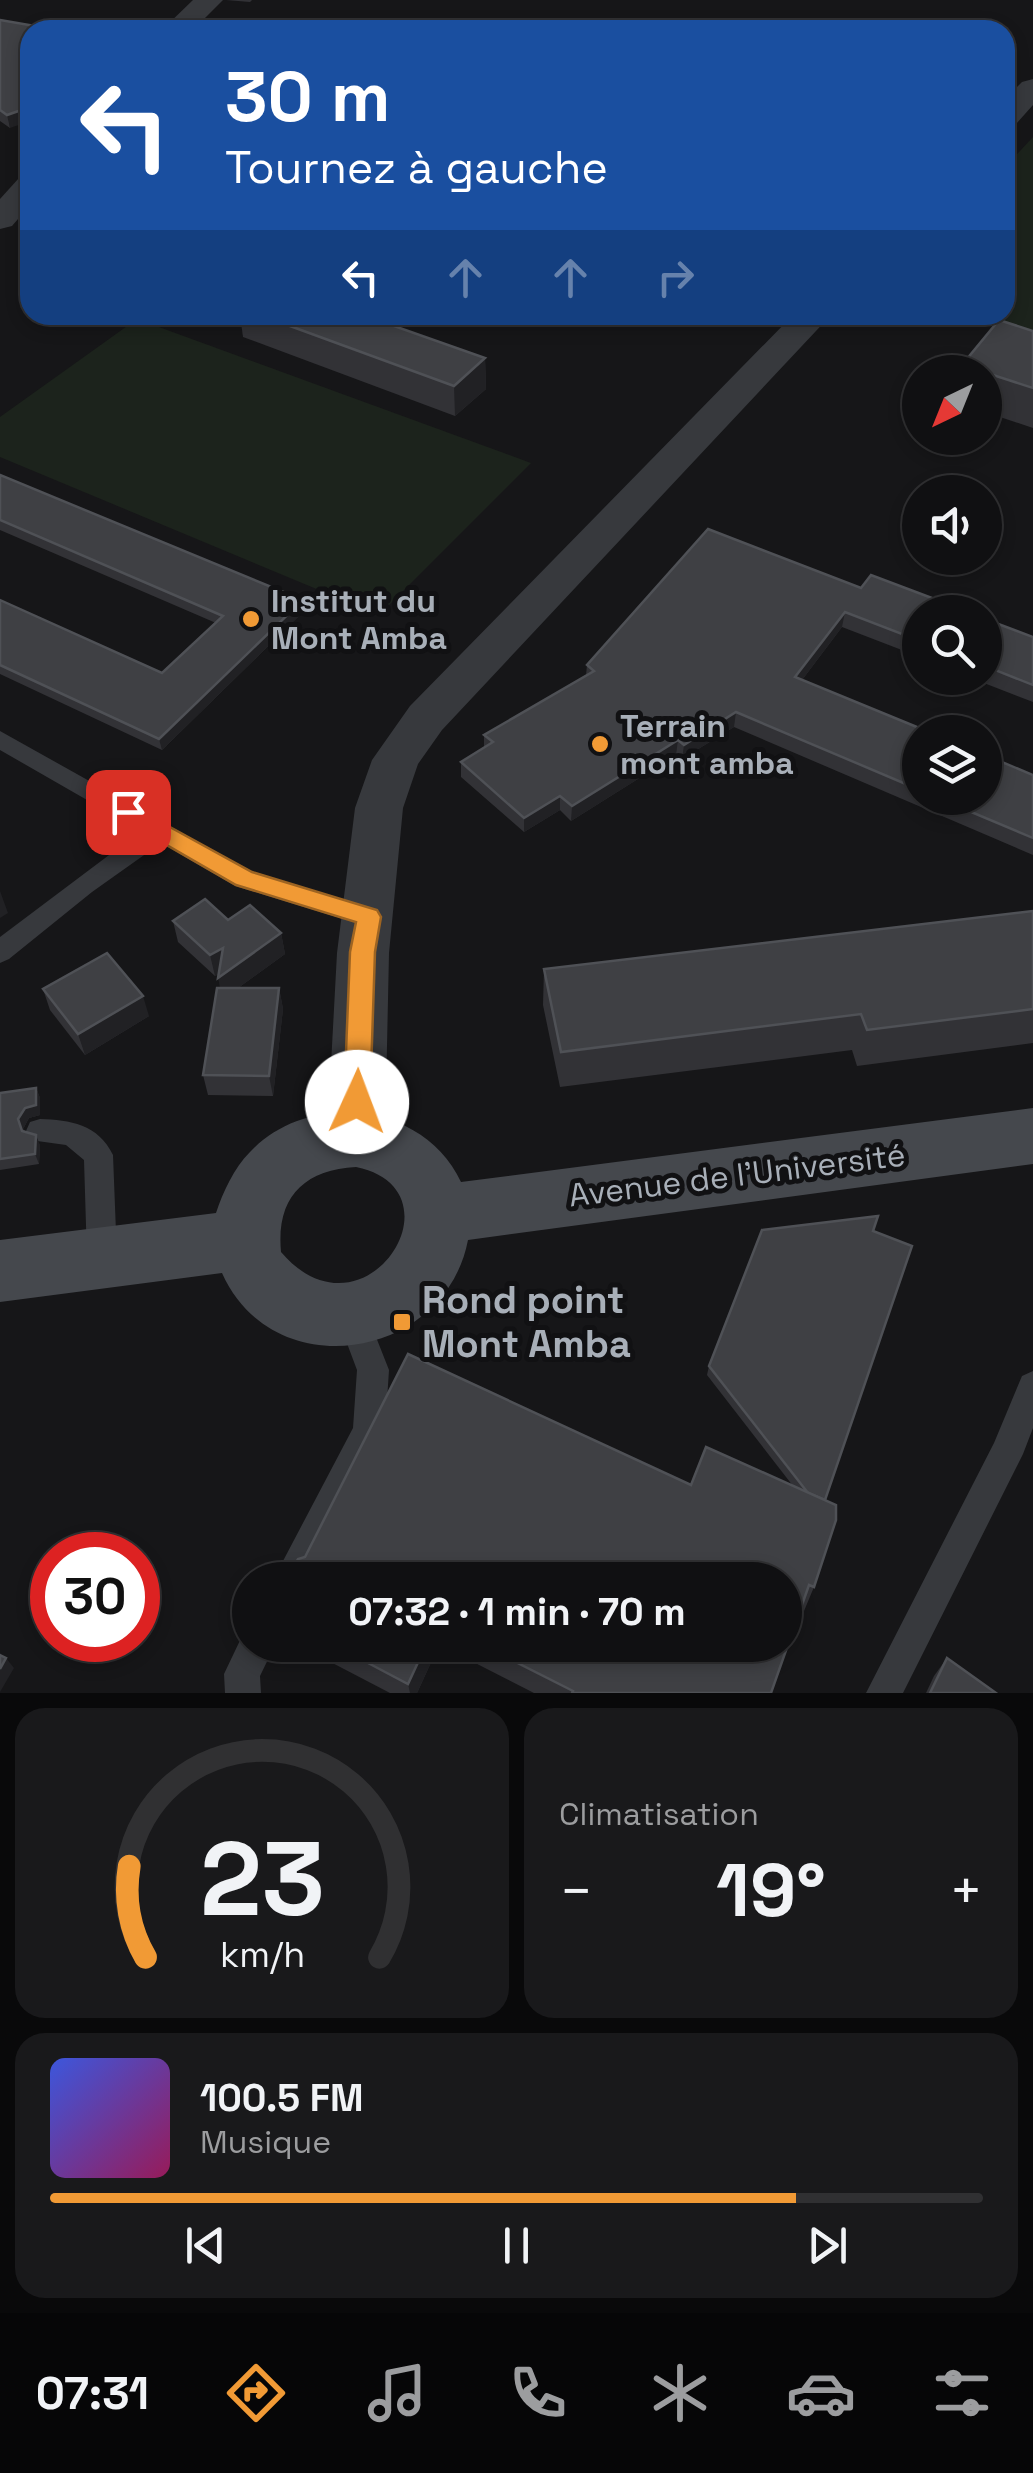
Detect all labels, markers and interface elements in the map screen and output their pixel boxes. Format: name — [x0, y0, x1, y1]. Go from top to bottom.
text: 30 m — [225, 52, 390, 141]
icon: left — [60, 60, 190, 190]
text: Tournez à gauche — [225, 139, 608, 196]
icon: left — [333, 250, 388, 305]
icon: ahead — [438, 250, 493, 305]
icon: ahead — [543, 250, 598, 305]
icon: right — [648, 250, 703, 305]
north arrow — [902, 355, 1002, 455]
map controls — [902, 355, 1002, 815]
button: sound — [902, 475, 1002, 575]
place label: Institut du Mont Amba — [271, 581, 447, 658]
button: search — [902, 595, 1002, 695]
marker: Institut du Mont Amba — [240, 608, 262, 630]
place label: Terrain mont amba — [620, 706, 794, 783]
button: layers — [902, 715, 1002, 815]
marker: Terrain mont amba — [589, 733, 611, 755]
pin — [86, 770, 171, 855]
icon: arrive — [101, 785, 156, 840]
position arrow — [305, 1050, 409, 1154]
street label: Avenue de l'Université — [566, 1135, 908, 1215]
place label: Rond point Mont Amba — [422, 1276, 631, 1368]
marker: Rond point Mont Amba — [391, 1311, 413, 1333]
speed limit sign: 30 — [30, 1532, 160, 1662]
text: 07:32 · 1 min · 70 m — [348, 1588, 686, 1636]
text: Climatisation — [559, 1794, 759, 1834]
text: 23 — [199, 1813, 325, 1945]
text: 19° — [716, 1842, 826, 1938]
text: − — [559, 1856, 593, 1926]
text: + — [949, 1856, 983, 1926]
text: km/h — [219, 1932, 305, 1977]
text: 100.5 FM — [200, 2074, 364, 2122]
text: Musique — [200, 2122, 331, 2162]
icon: previous — [178, 2218, 233, 2273]
icon: pause — [489, 2218, 544, 2273]
icon: next — [800, 2218, 855, 2273]
icon: directions — [221, 2358, 291, 2428]
icon: music — [362, 2358, 432, 2428]
icon: phone — [503, 2358, 573, 2428]
icon: climate — [645, 2358, 715, 2428]
icon: car — [786, 2358, 856, 2428]
icon: filters — [927, 2358, 997, 2428]
text: 07:31 — [36, 2365, 149, 2422]

